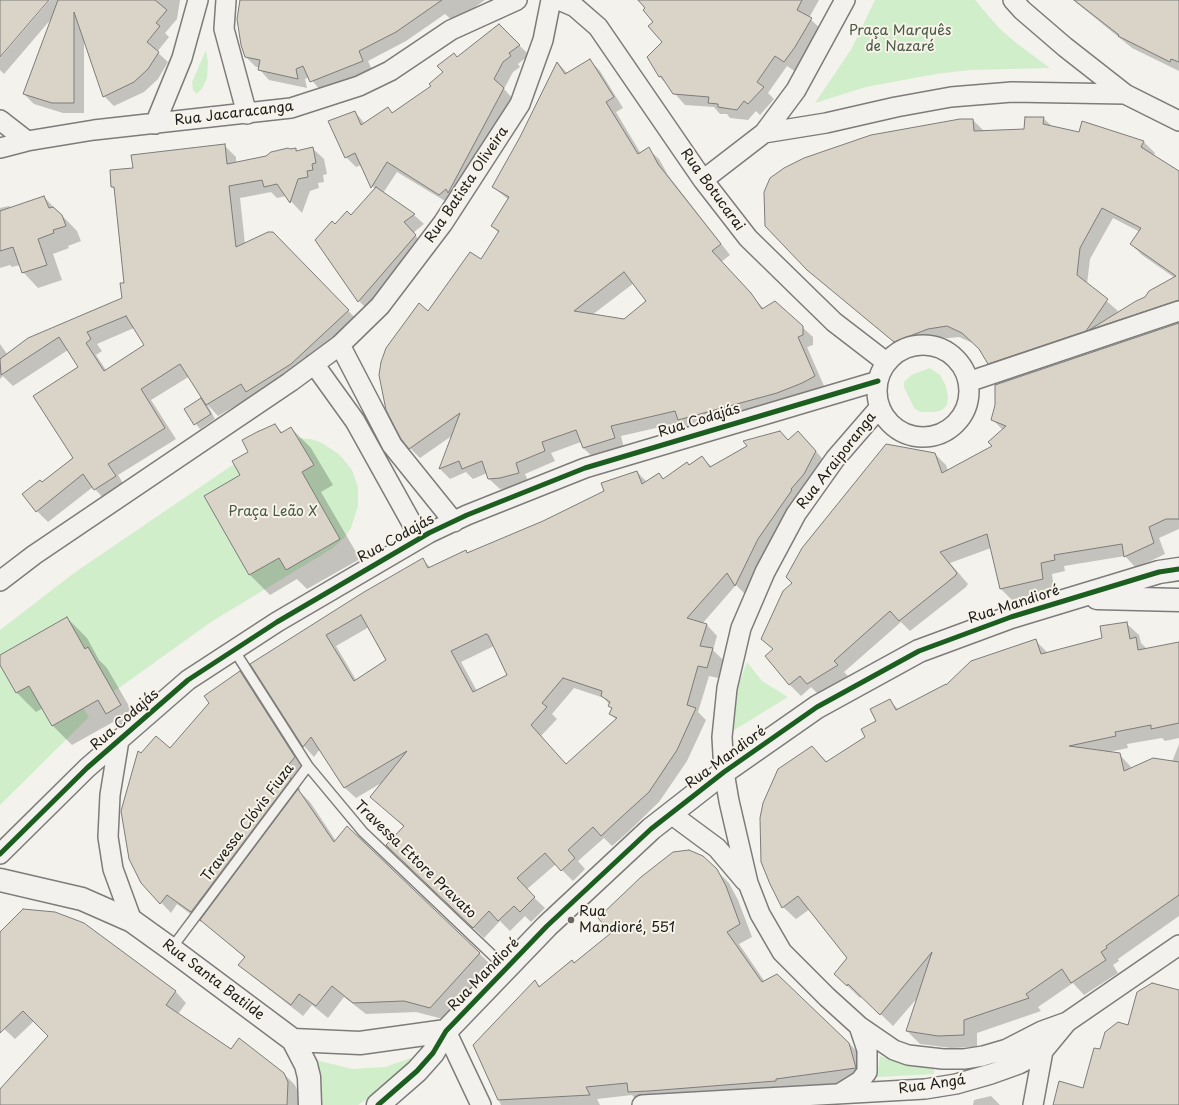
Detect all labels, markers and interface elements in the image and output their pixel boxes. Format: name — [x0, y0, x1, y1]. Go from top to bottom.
park label: Praça Marquês de Nazaré — [849, 23, 951, 56]
street label: Rua Jacaracanga — [174, 98, 294, 130]
street label: Rua Batista Oliveira — [422, 124, 512, 246]
street label: Rua Botucarai — [677, 146, 747, 234]
street label: Rua Codajás — [656, 401, 742, 441]
street label: Rua Araiporanga — [794, 409, 880, 513]
park label: Praça Leão X — [228, 504, 318, 520]
street label: Rua Codajás — [355, 511, 437, 567]
street label: Rua Mandioré — [966, 582, 1062, 628]
street label: Rua Codajás — [88, 686, 162, 754]
street label: Rua Mandioré — [683, 723, 769, 793]
street label: Travessa Clóvis Fiuza — [198, 761, 298, 885]
street label: Travessa Ettore Pravato — [351, 797, 479, 923]
place label: Rua Mandioré, 551 — [579, 904, 675, 936]
marker: Rua Mandioré, 551 — [566, 915, 576, 925]
street label: Rua Mandioré — [445, 935, 523, 1015]
street label: Rua Santa Batilde — [159, 936, 267, 1024]
street label: Rua Angá — [897, 1072, 967, 1098]

